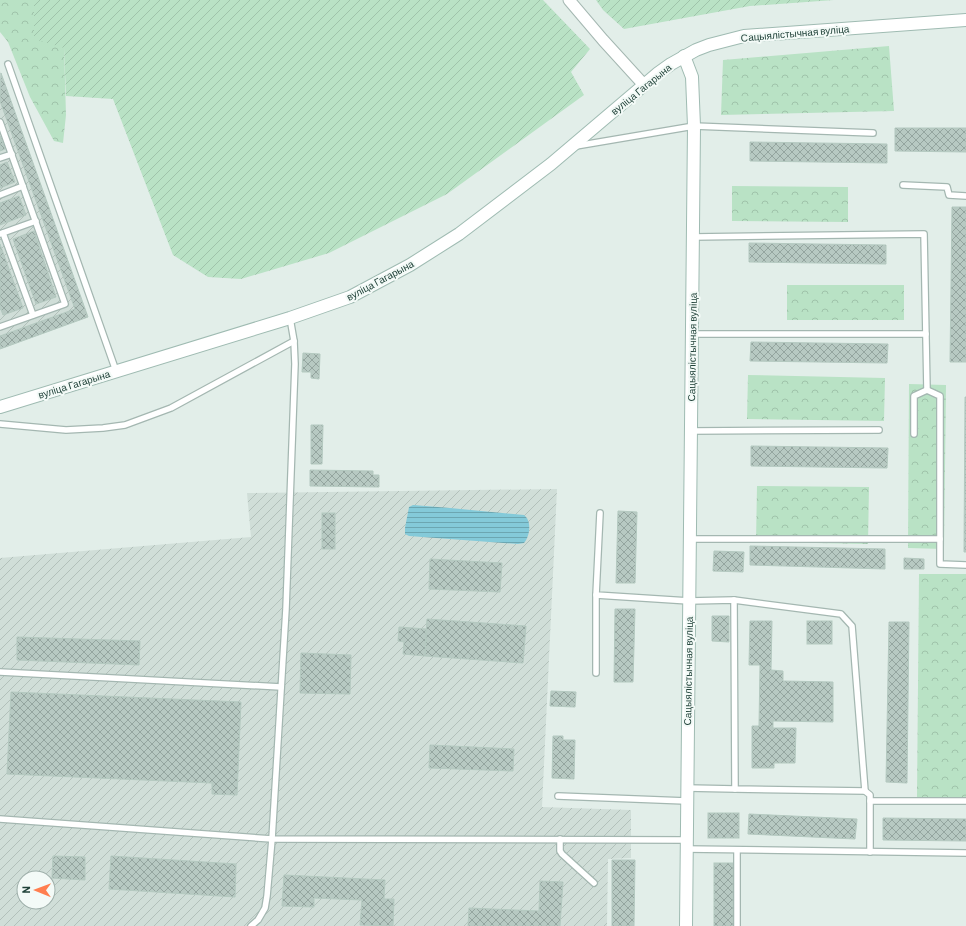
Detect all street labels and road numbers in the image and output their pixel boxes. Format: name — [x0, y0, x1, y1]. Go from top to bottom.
street label: Сацыялістычная вуліца — [740, 22, 850, 44]
street label: вуліца Гагарына — [608, 61, 674, 117]
street label: вуліца Гагарына — [344, 257, 416, 303]
street label: Сацыялістычная вуліца — [685, 292, 699, 402]
street label: вуліца Гагарына — [37, 367, 112, 401]
street label: Сацыялістычная вуліца — [681, 616, 695, 726]

